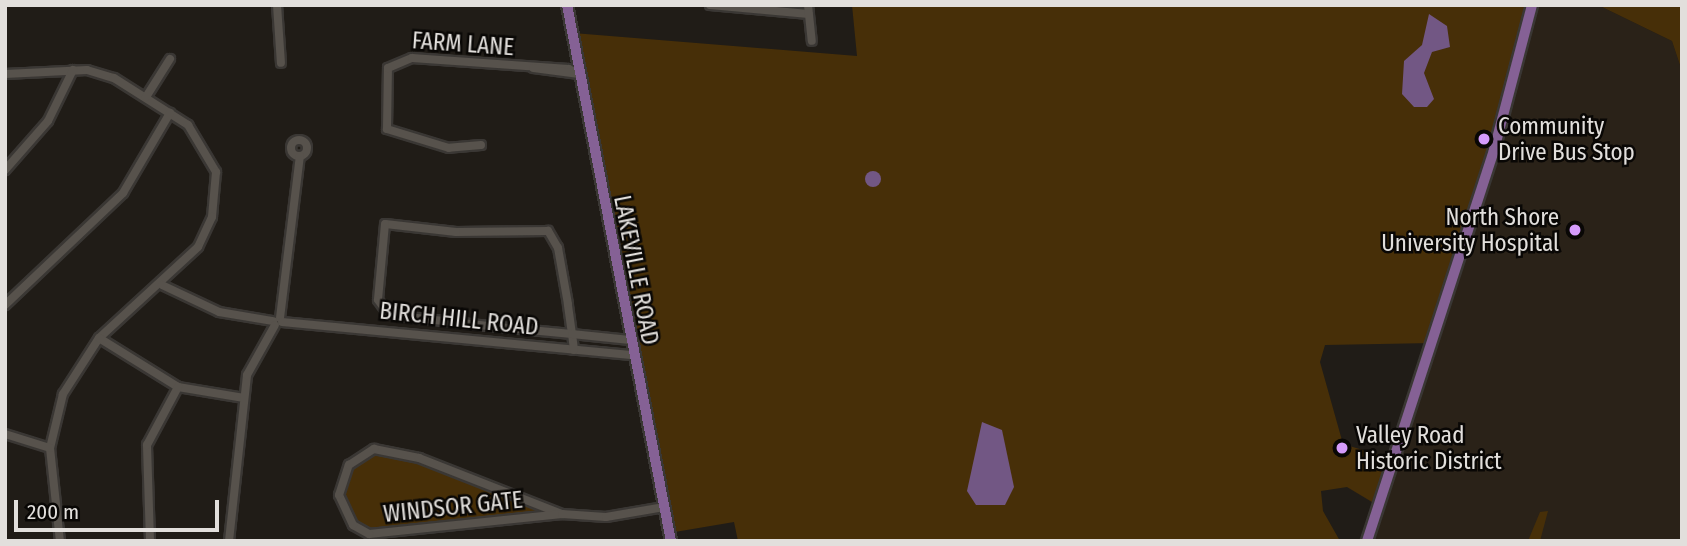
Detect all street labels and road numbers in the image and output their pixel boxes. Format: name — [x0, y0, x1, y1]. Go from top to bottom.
street label: FARM LANE — [411, 27, 515, 61]
street label: LAKEVILLE ROAD — [608, 193, 664, 347]
street label: BIRCH HILL ROAD — [378, 297, 540, 341]
street label: WINDSOR GATE — [382, 486, 524, 528]

